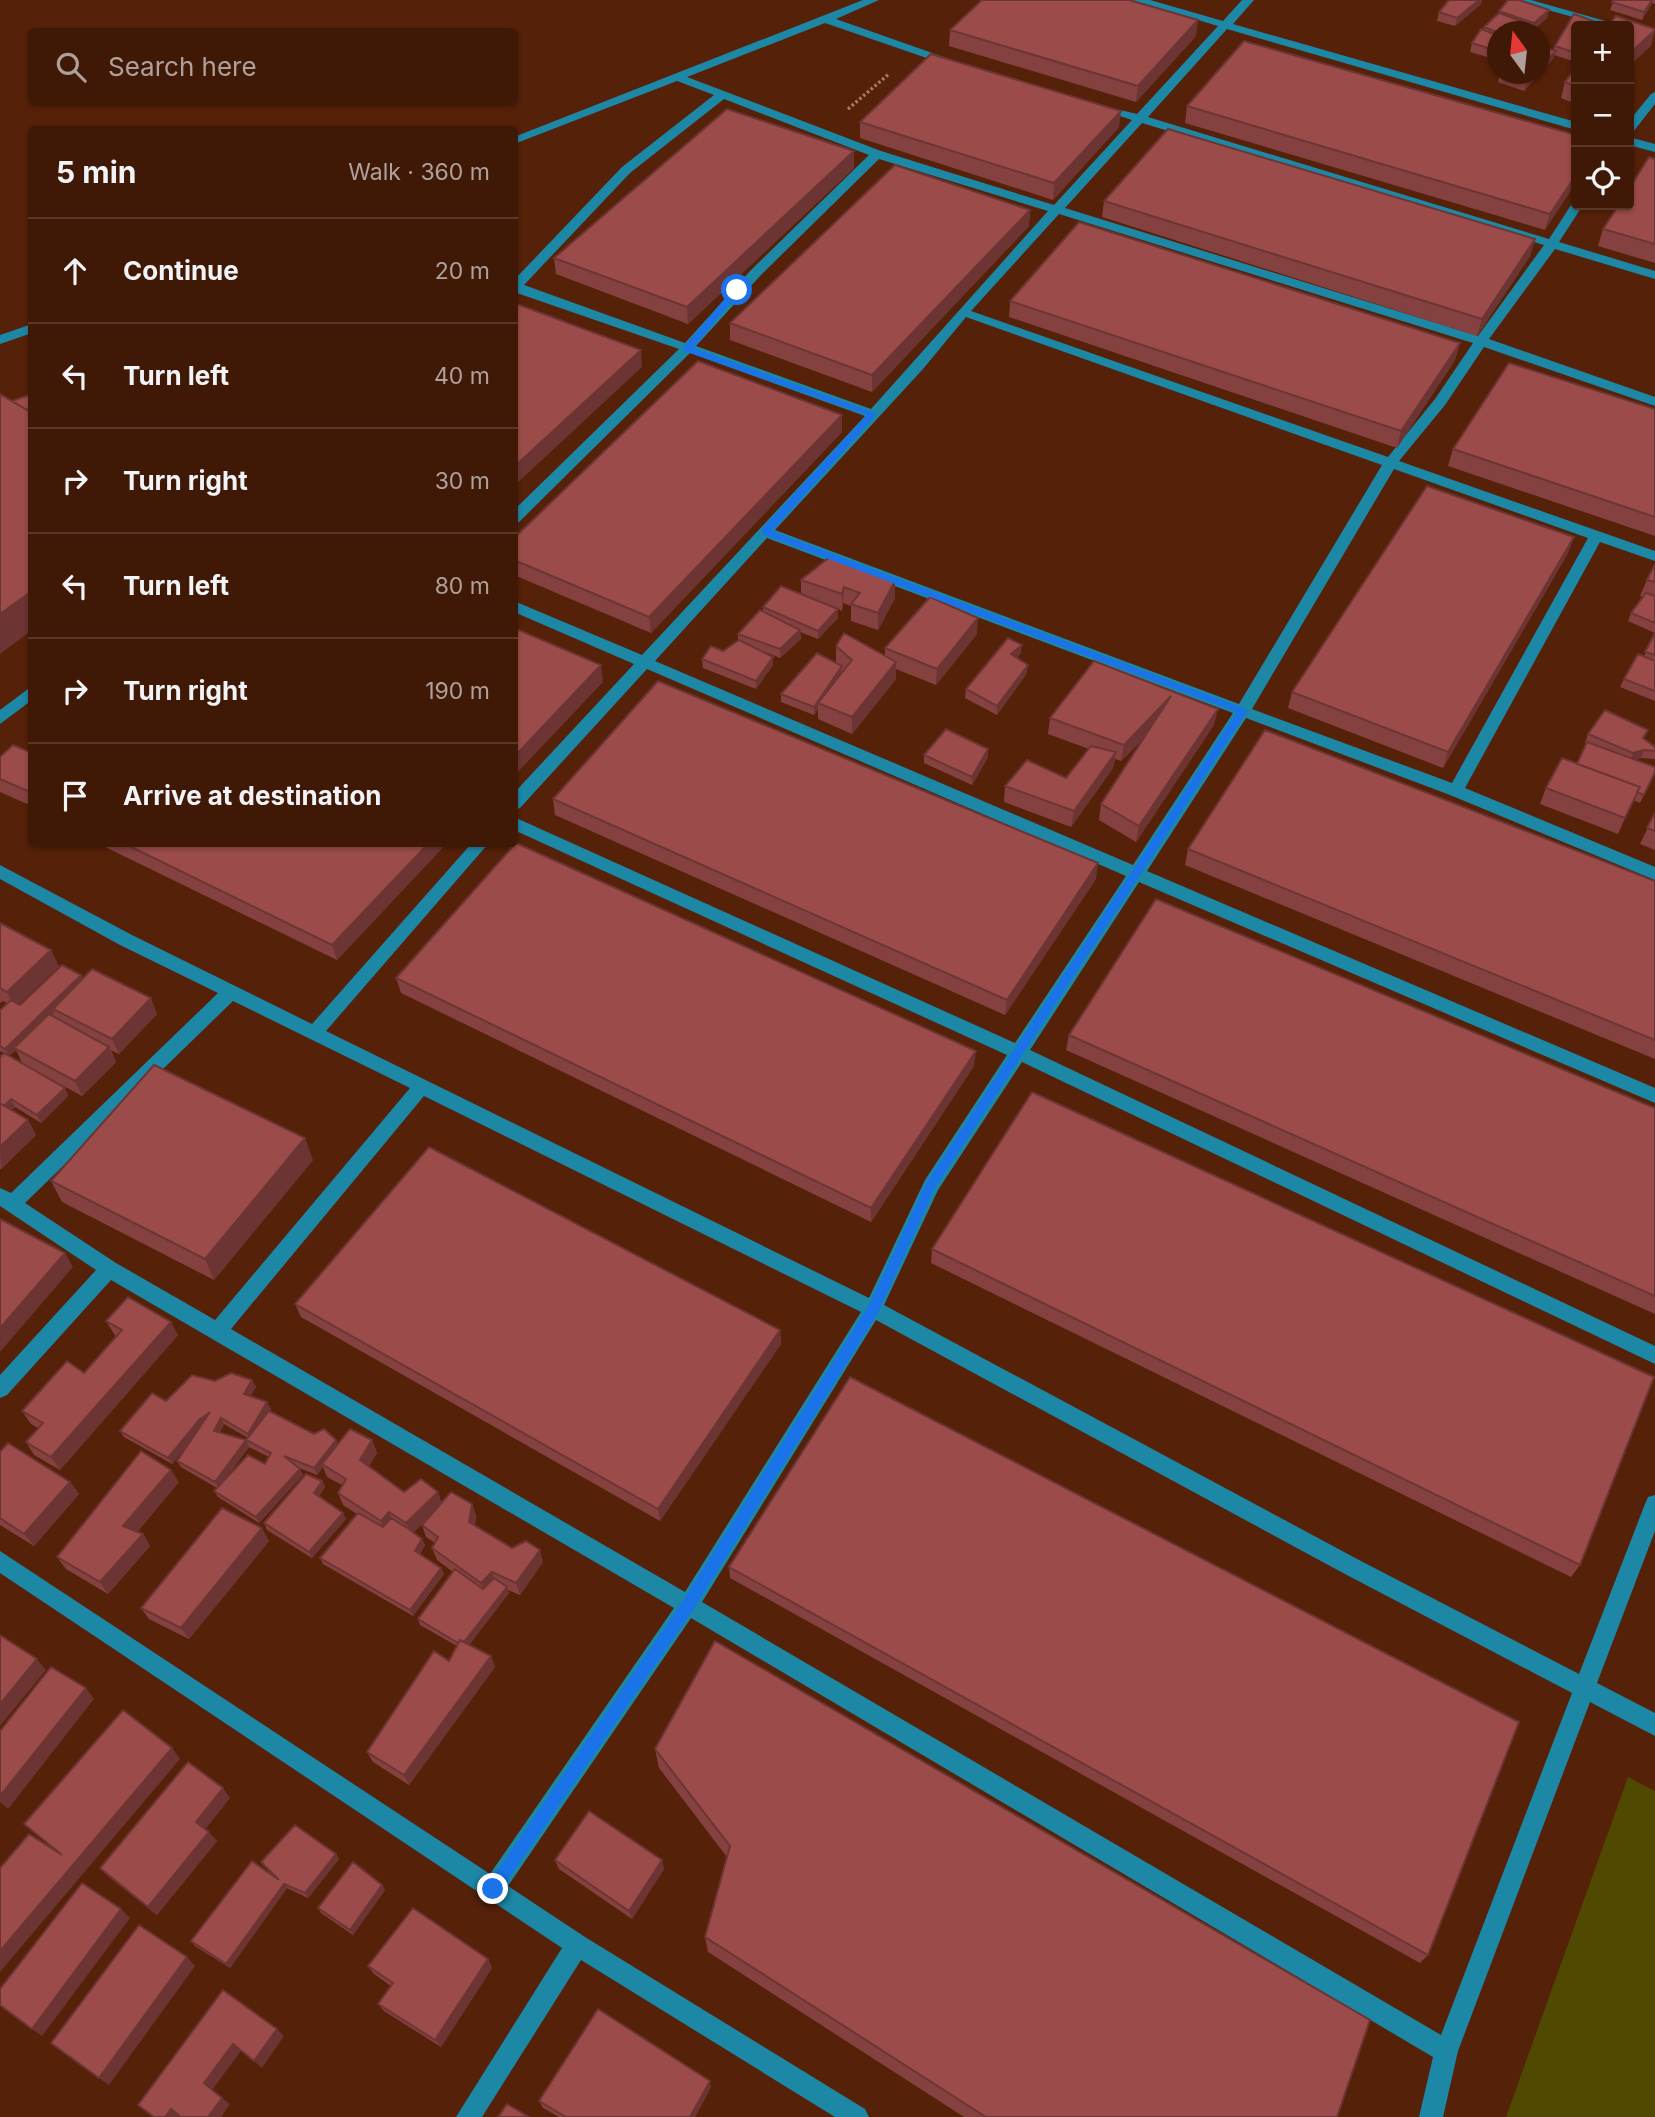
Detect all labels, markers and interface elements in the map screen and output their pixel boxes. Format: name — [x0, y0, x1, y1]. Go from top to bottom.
north arrow — [1487, 21, 1550, 84]
map controls — [1571, 21, 1634, 210]
button: + — [1571, 21, 1634, 84]
search box — [28, 28, 518, 105]
icon: search — [52, 48, 90, 86]
text: Search here — [108, 51, 257, 82]
button: − — [1571, 84, 1634, 147]
button: locate — [1571, 147, 1634, 210]
text: 5 min — [56, 154, 136, 190]
text: Walk · 360 m — [348, 158, 490, 186]
icon: ahead — [56, 252, 94, 290]
text: Continue — [123, 255, 239, 286]
text: 20 m — [435, 257, 490, 285]
route start — [721, 274, 752, 305]
icon: left — [56, 357, 94, 395]
text: Turn left — [123, 360, 229, 391]
text: 40 m — [434, 362, 490, 390]
icon: right — [56, 462, 94, 500]
text: Turn right — [123, 465, 248, 496]
text: 30 m — [435, 467, 490, 495]
icon: left — [56, 567, 94, 605]
text: Turn left — [123, 570, 229, 601]
text: 80 m — [435, 572, 490, 600]
icon: right — [56, 672, 94, 710]
text: Turn right — [123, 675, 248, 706]
text: 190 m — [425, 677, 490, 705]
icon: arrive — [56, 777, 94, 815]
text: Arrive at destination — [123, 780, 382, 811]
route end — [477, 1873, 508, 1904]

